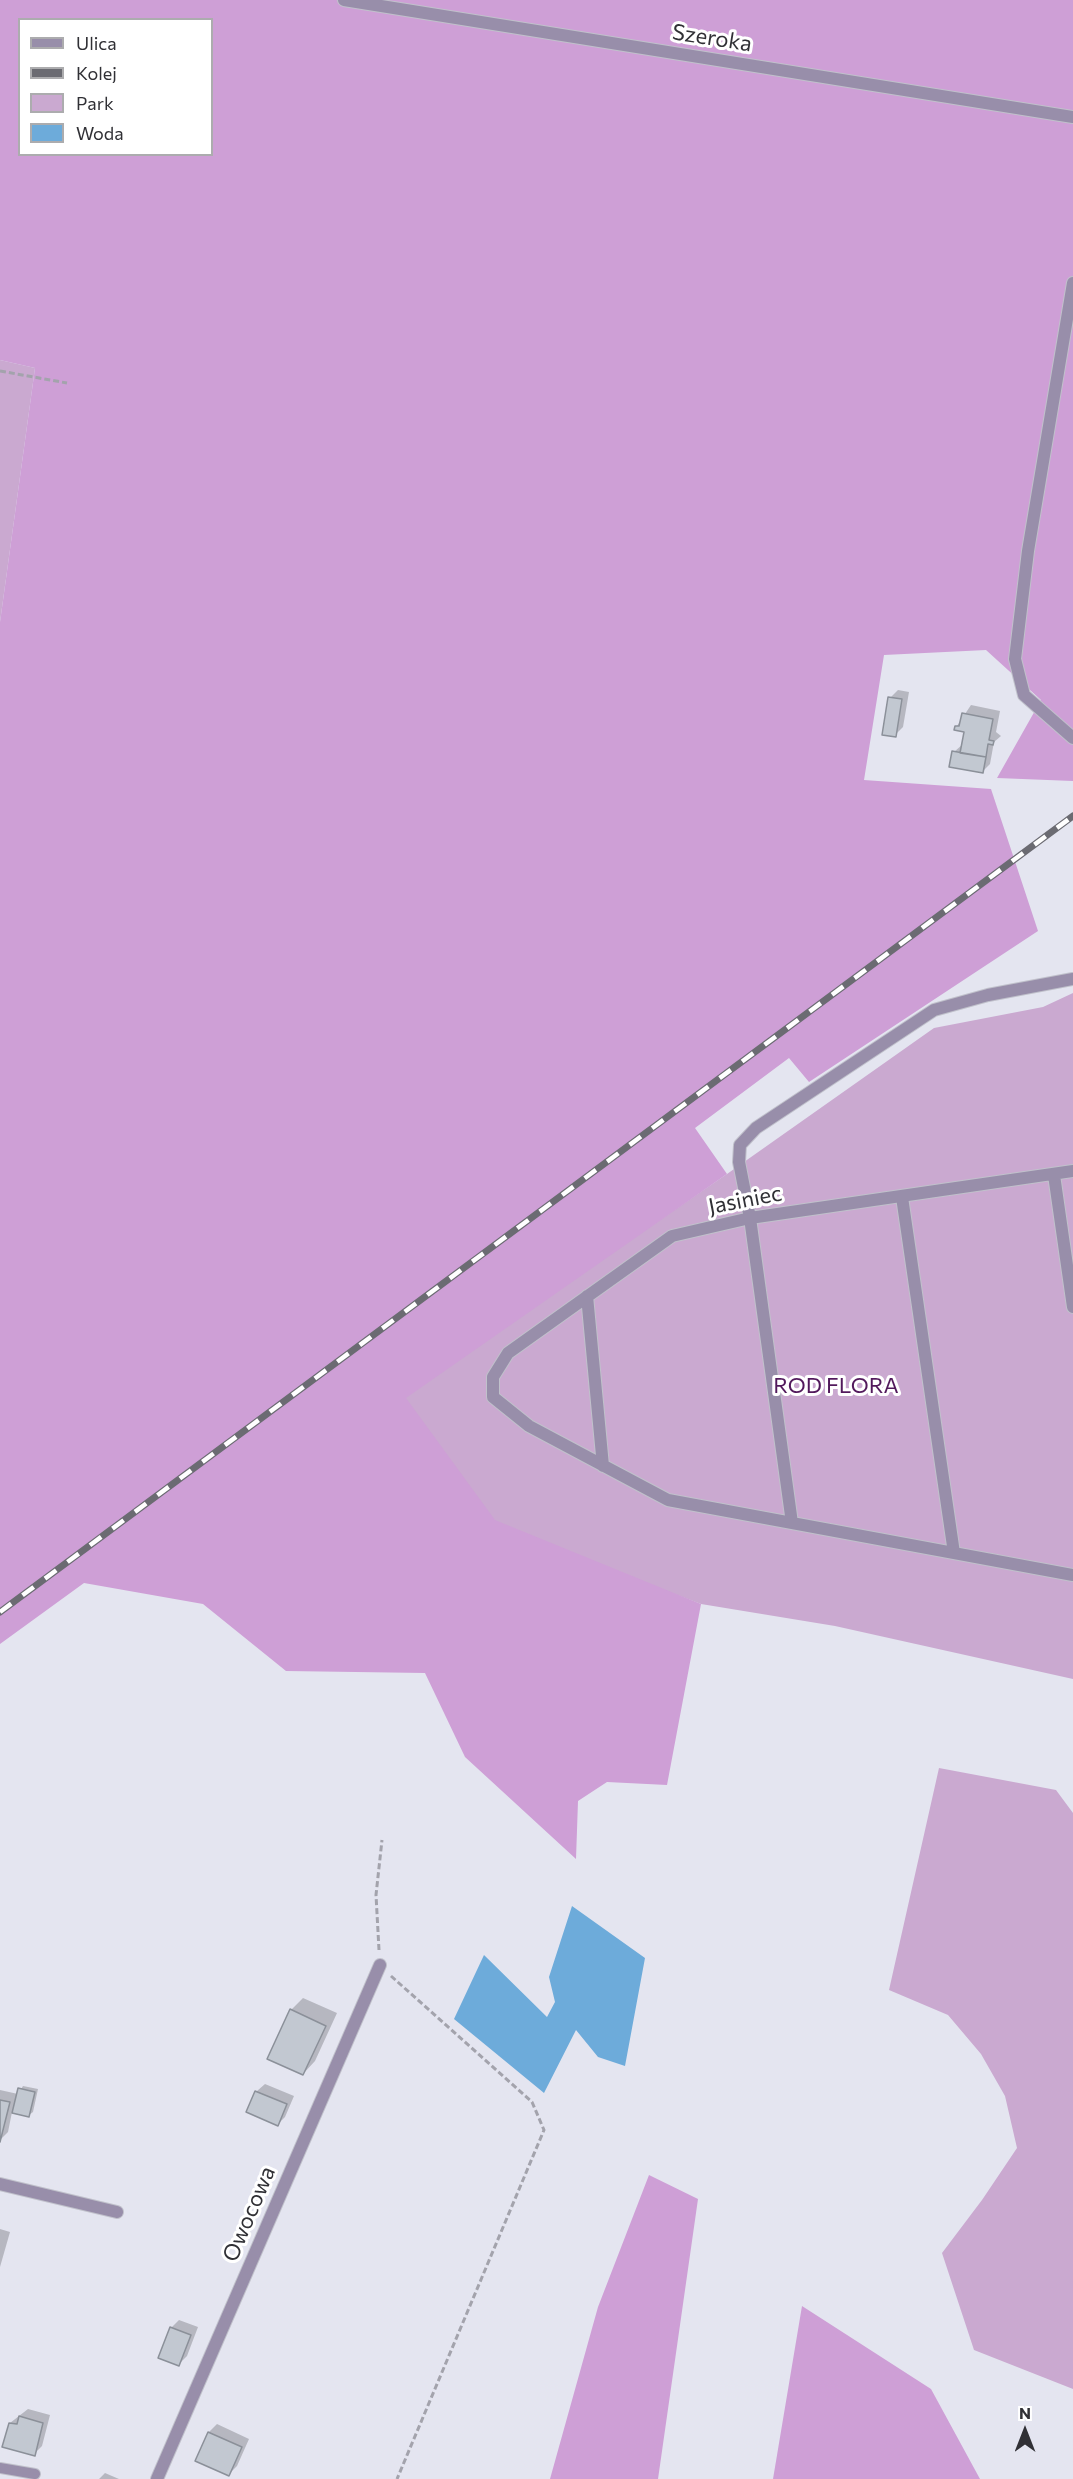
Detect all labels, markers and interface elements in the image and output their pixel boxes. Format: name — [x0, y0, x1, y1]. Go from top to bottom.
legend — [18, 18, 213, 156]
street label: Szeroka — [670, 19, 754, 57]
text: Ulica — [76, 32, 117, 54]
text: Kolej — [76, 62, 117, 84]
text: Park — [76, 92, 114, 114]
text: Woda — [76, 122, 124, 144]
street label: Jasiniec — [706, 1180, 784, 1220]
park label: ROD FLORA — [773, 1373, 899, 1399]
street label: Owocowa — [217, 2162, 281, 2266]
north arrow — [995, 2401, 1055, 2461]
text: N — [1019, 2403, 1031, 2422]

